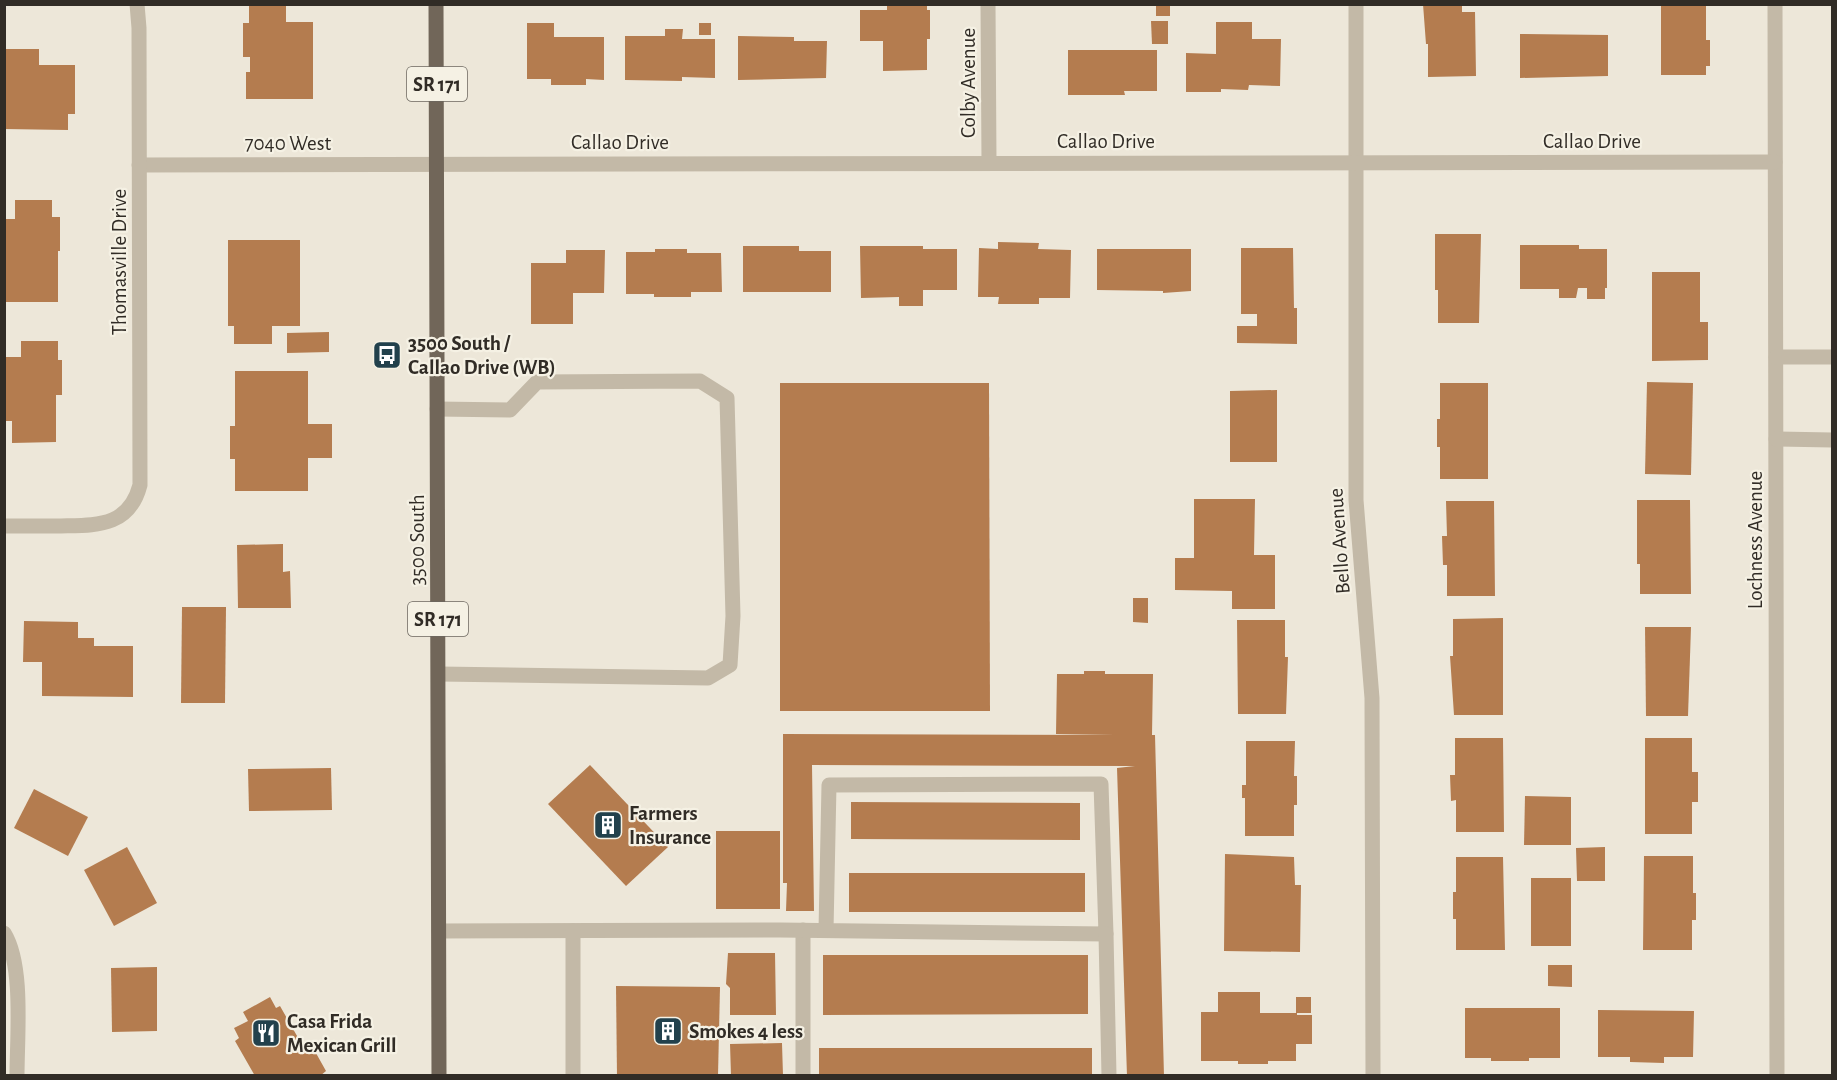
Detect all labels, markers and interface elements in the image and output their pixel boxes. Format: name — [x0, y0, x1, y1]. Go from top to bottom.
street label: Colby Avenue — [958, 28, 979, 138]
road number: SR 171 — [407, 67, 467, 101]
street label: Callao Drive — [1057, 131, 1155, 152]
street label: Callao Drive — [1543, 131, 1641, 152]
street label: Callao Drive — [571, 132, 669, 153]
street label: 7040 West — [245, 133, 332, 154]
street label: Thomasville Drive — [109, 189, 130, 335]
place label: 3500 South / Callao Drive (WB) — [408, 333, 556, 378]
bus stop icon: 3500 South / Callao Drive (WB) — [371, 339, 403, 371]
street label: Lochness Avenue — [1745, 471, 1766, 609]
street label: Bello Avenue — [1325, 487, 1354, 595]
street label: 3500 South — [407, 494, 428, 586]
road number: SR 171 — [408, 602, 468, 636]
place label: Farmers Insurance — [629, 803, 711, 848]
building icon: Farmers Insurance — [592, 809, 624, 841]
place label: Casa Frida Mexican Grill — [287, 1011, 397, 1056]
building icon: Smokes 4 less — [652, 1015, 684, 1047]
restaurant icon: Casa Frida Mexican Grill — [250, 1017, 282, 1049]
place label: Smokes 4 less — [689, 1021, 803, 1042]

